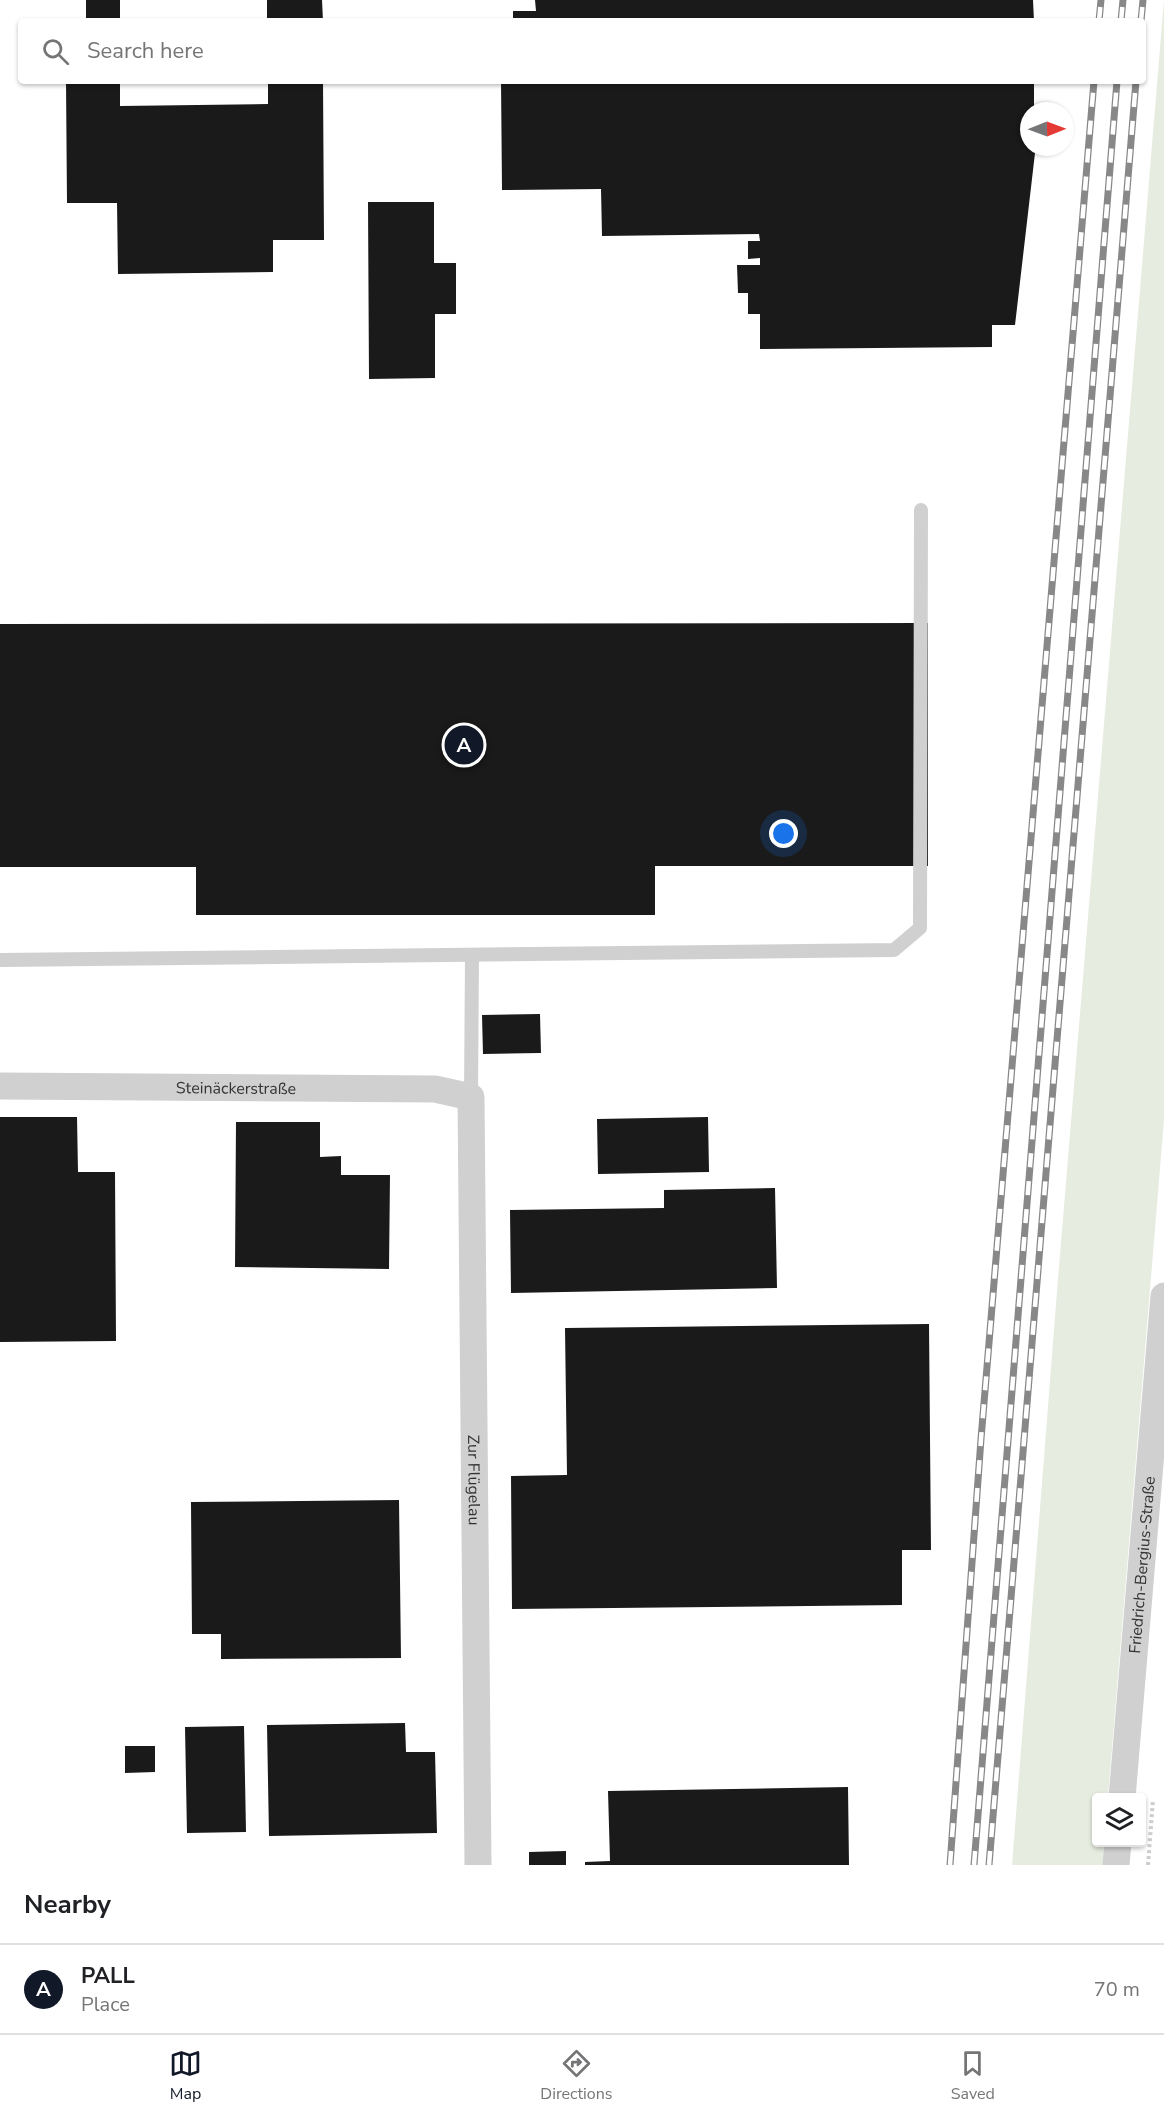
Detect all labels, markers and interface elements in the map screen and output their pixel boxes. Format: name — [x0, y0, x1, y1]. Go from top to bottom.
search box — [18, 18, 1146, 84]
icon: search — [39, 35, 72, 68]
text: Search here — [87, 36, 204, 66]
north arrow — [1020, 102, 1074, 156]
pin: A — [444, 722, 484, 768]
your location — [769, 819, 798, 848]
street label: Steinäckerstraße — [176, 1077, 296, 1100]
street label: Zur Flügelau — [462, 1435, 485, 1526]
street label: Friedrich-Bergius-Straße — [1124, 1475, 1161, 1654]
map controls — [1092, 1793, 1146, 1847]
button: layers — [1092, 1793, 1146, 1847]
text: Nearby — [24, 1887, 111, 1922]
text: PALL — [81, 1961, 135, 1991]
text: A — [36, 1976, 51, 2003]
text: 70 m — [1094, 1976, 1140, 2003]
text: Place — [81, 1991, 130, 2018]
tab: Map — [169, 2047, 202, 2105]
tab: Directions — [540, 2047, 612, 2105]
tab: Saved — [951, 2047, 995, 2105]

